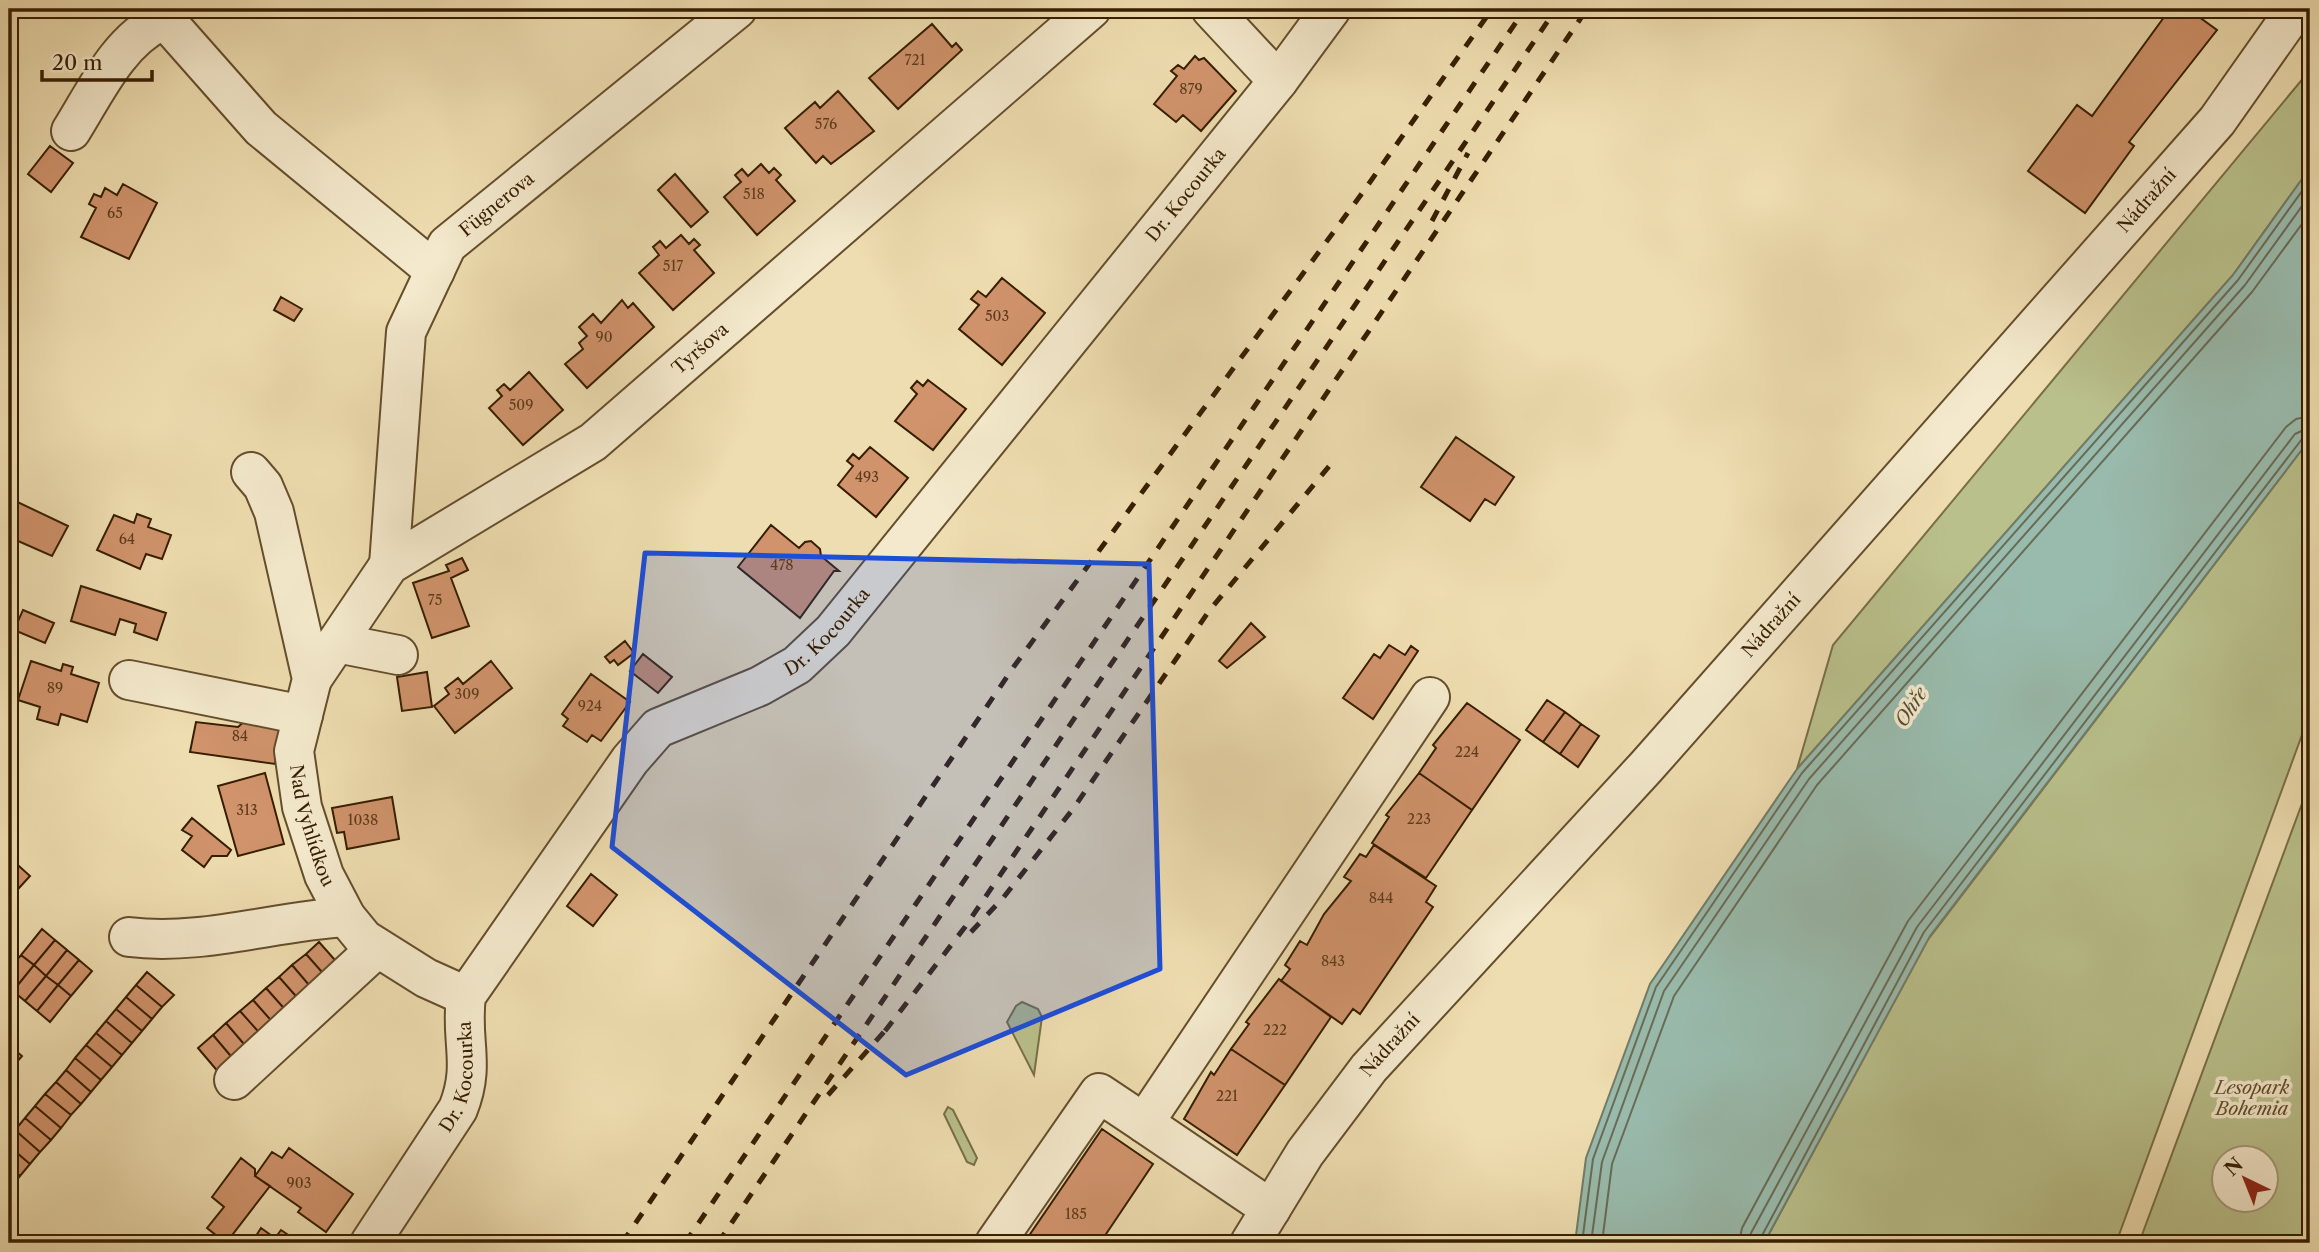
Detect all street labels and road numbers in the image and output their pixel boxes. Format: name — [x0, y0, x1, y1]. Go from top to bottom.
street label: Dr. Kocourka — [1141, 143, 1231, 246]
street label: Nádražní — [2113, 164, 2181, 237]
street label: Fügnerova — [455, 167, 539, 241]
street label: Tyršova — [668, 318, 733, 379]
street label: Dr. Kocourka — [781, 583, 875, 681]
street label: Nádražní — [1737, 588, 1806, 662]
street label: Nad Vyhlídkou — [285, 763, 339, 891]
street label: Nádražní — [1355, 1009, 1425, 1081]
street label: Dr. Kocourka — [435, 1020, 478, 1136]

